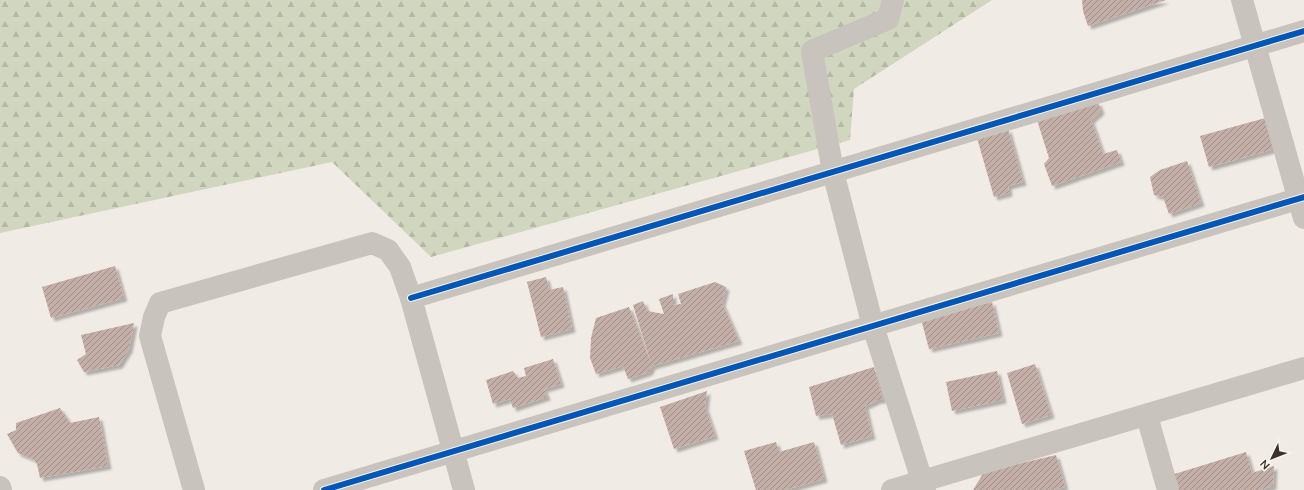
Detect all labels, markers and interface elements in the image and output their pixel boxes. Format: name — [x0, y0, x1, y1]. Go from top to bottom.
north arrow — [1252, 438, 1292, 478]
text: N — [1257, 456, 1273, 473]

